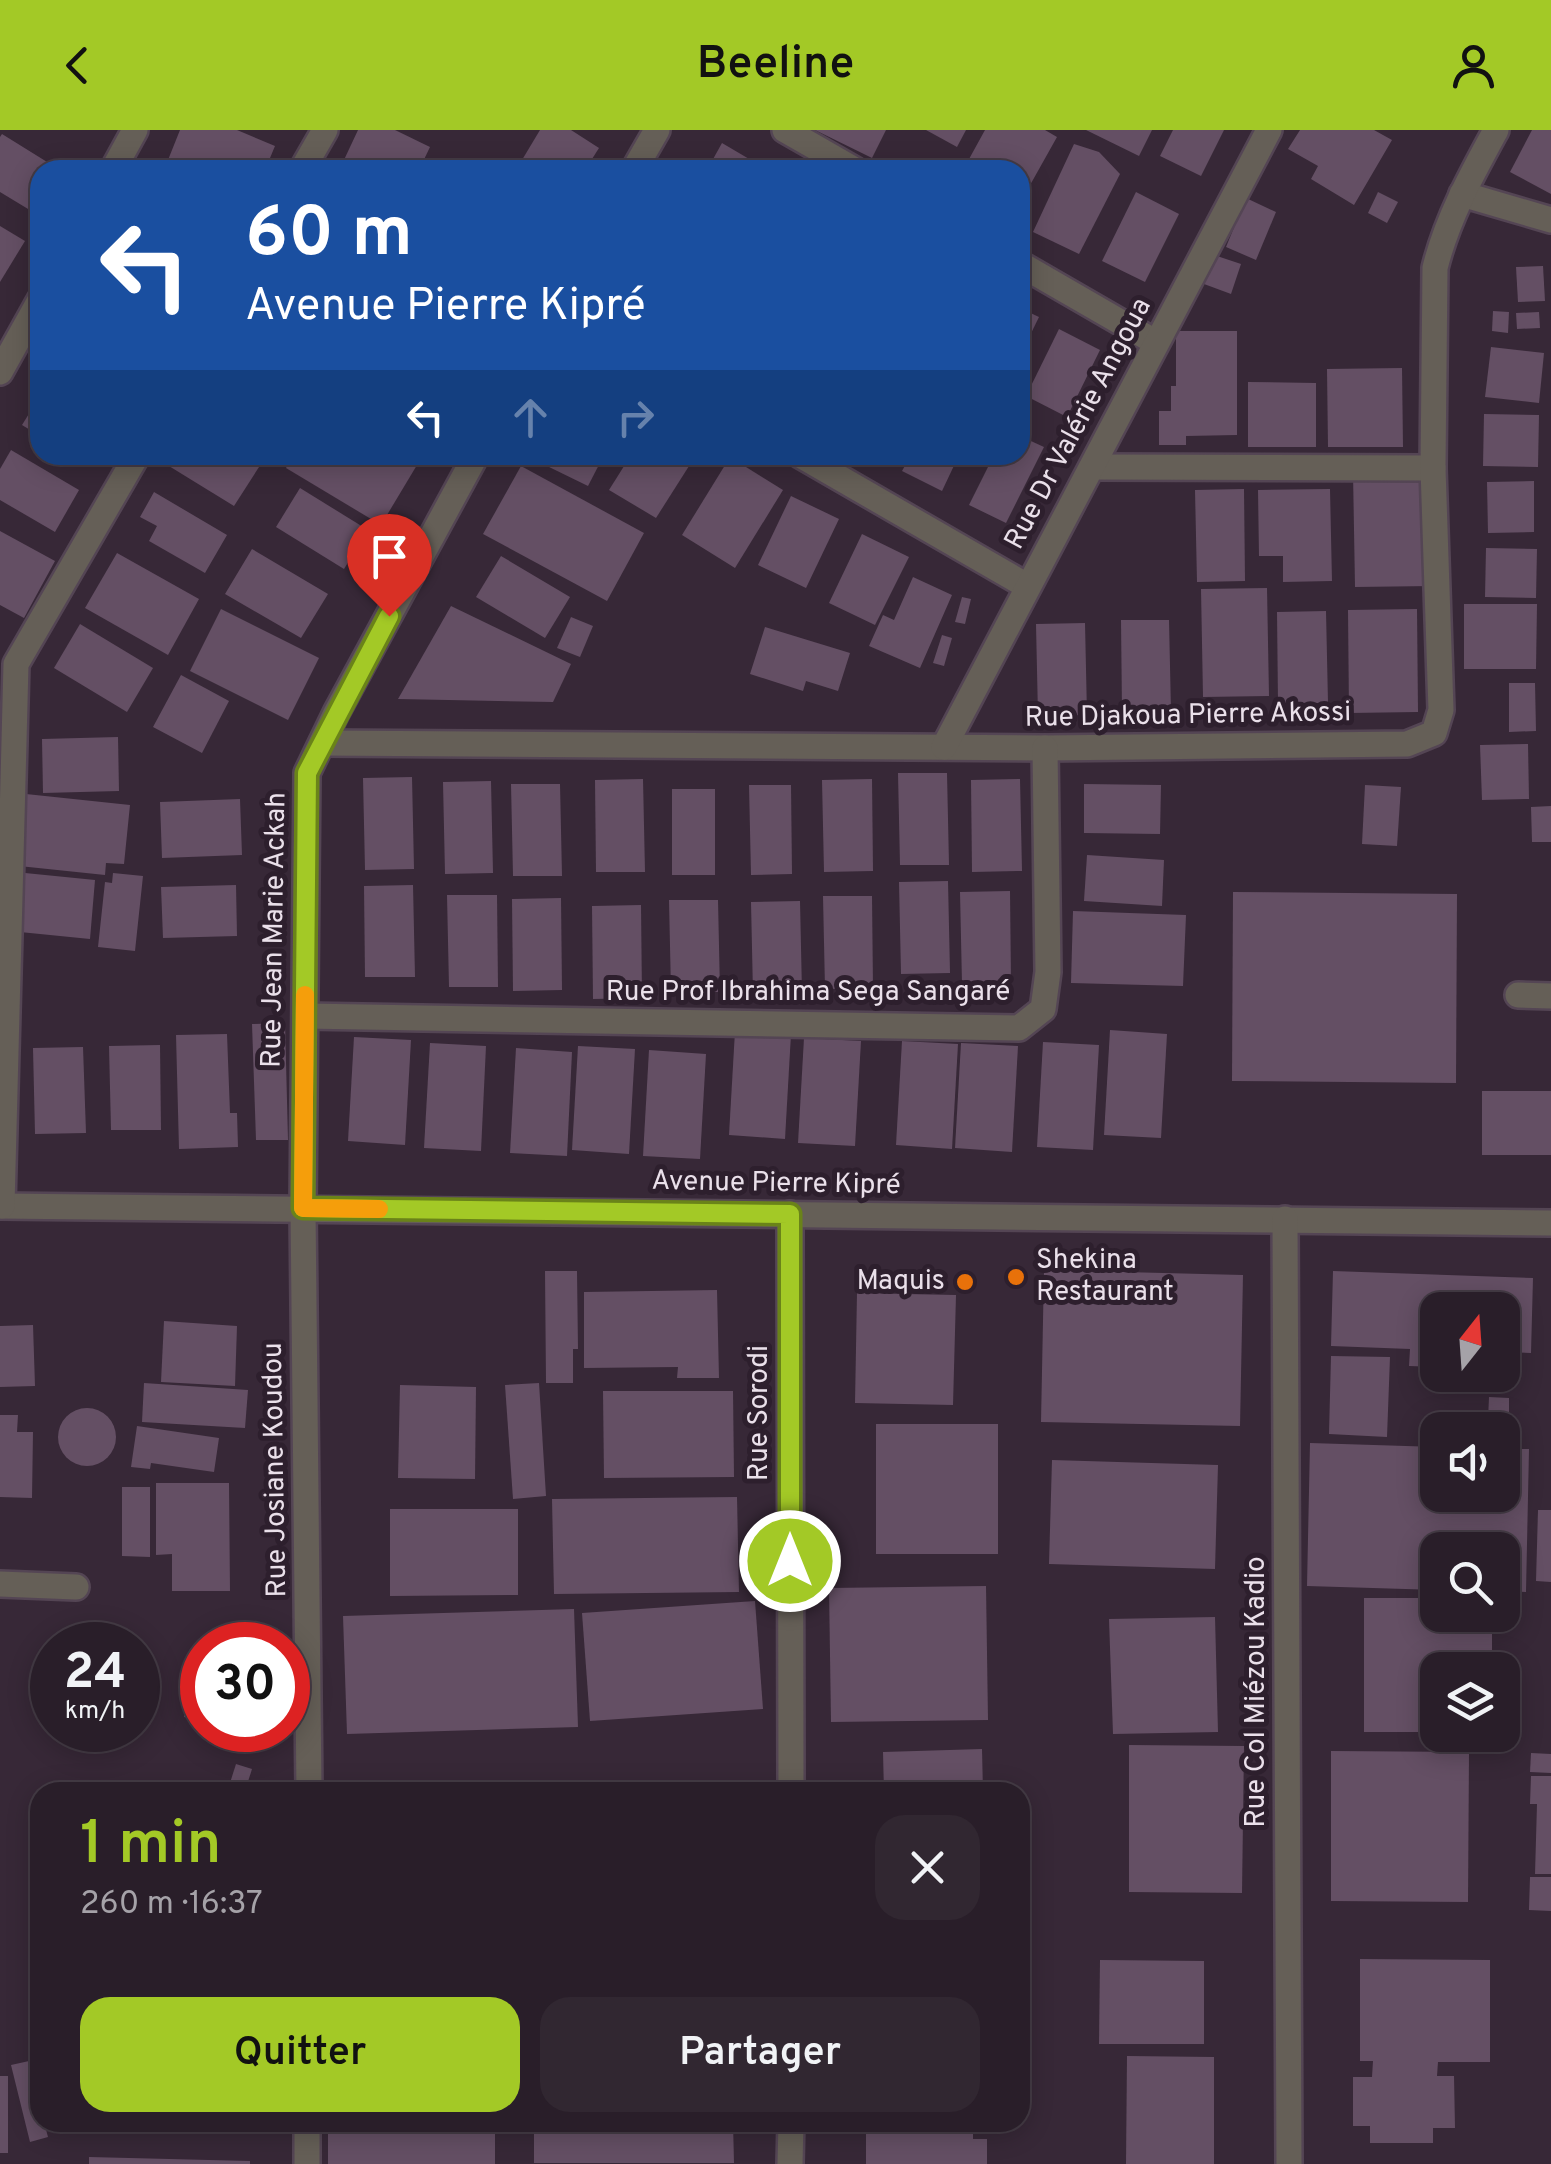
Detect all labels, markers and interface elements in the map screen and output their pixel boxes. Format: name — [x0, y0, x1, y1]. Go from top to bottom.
text: Beeline — [697, 37, 854, 94]
icon: back — [50, 38, 105, 93]
icon: person — [1446, 38, 1501, 93]
text: 60 m — [245, 192, 413, 281]
icon: left — [80, 200, 210, 330]
text: Avenue Pierre Kipré — [245, 279, 646, 336]
street label: Rue Dr Valérie Angoua — [997, 292, 1161, 556]
icon: left — [398, 390, 453, 445]
icon: ahead — [503, 390, 558, 445]
icon: right — [608, 390, 663, 445]
pin — [347, 514, 432, 617]
icon: arrive — [362, 529, 417, 584]
street label: Rue Djakoua Pierre Akossi — [1024, 695, 1352, 737]
street label: Rue Jean Marie Ackah — [255, 792, 295, 1068]
street label: Rue Prof Ibrahima Sega Sangaré — [606, 975, 1010, 1011]
street label: Avenue Pierre Kipré — [651, 1164, 901, 1204]
place label: Shekina Restaurant — [1036, 1243, 1174, 1311]
place label: Maquis — [856, 1264, 945, 1300]
marker: Shekina Restaurant — [1005, 1266, 1027, 1288]
marker: Maquis — [954, 1271, 976, 1293]
north arrow — [1420, 1292, 1520, 1392]
map controls — [1420, 1292, 1520, 1752]
street label: Rue Josiane Koudou — [256, 1342, 296, 1598]
street label: Rue Sorodi — [742, 1345, 778, 1481]
button: sound — [1420, 1412, 1520, 1512]
position arrow — [738, 1509, 842, 1613]
button: search — [1420, 1532, 1520, 1632]
street label: Rue Col Miézou Kadio — [1239, 1556, 1275, 1828]
speed limit sign: 30 — [180, 1622, 310, 1752]
text: 24 — [64, 1643, 126, 1706]
button: layers — [1420, 1652, 1520, 1752]
text: km/h — [65, 1696, 125, 1728]
text: 1 min — [80, 1809, 221, 1885]
button: close — [875, 1815, 980, 1920]
text: 260 m · 16:37 — [80, 1885, 263, 1925]
button: Quitter — [80, 1997, 520, 2112]
button: Partager — [540, 1997, 980, 2112]

